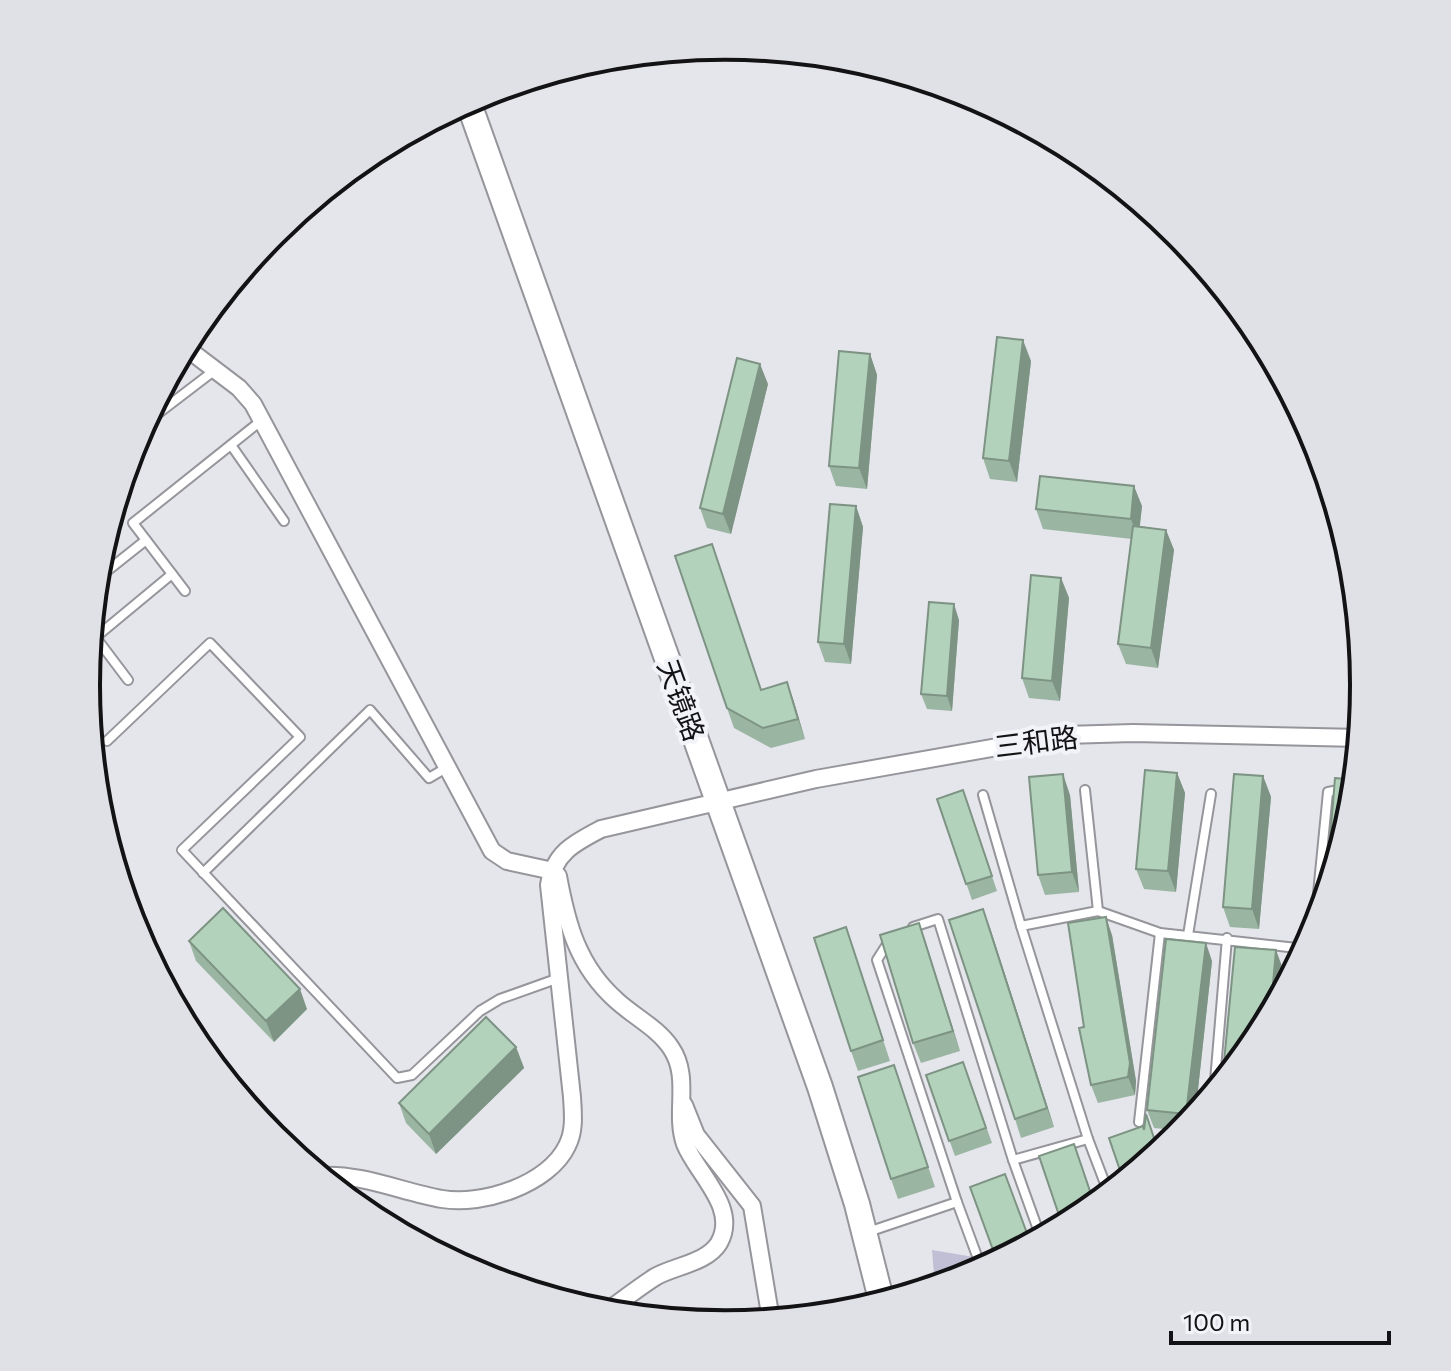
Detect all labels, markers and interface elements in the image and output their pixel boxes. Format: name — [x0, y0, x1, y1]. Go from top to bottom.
street label: 天镜路 — [652, 655, 712, 745]
street label: 三和路 — [992, 719, 1080, 763]
scale bar — [1171, 1295, 1389, 1345]
text: 100 m — [1183, 1307, 1250, 1336]

